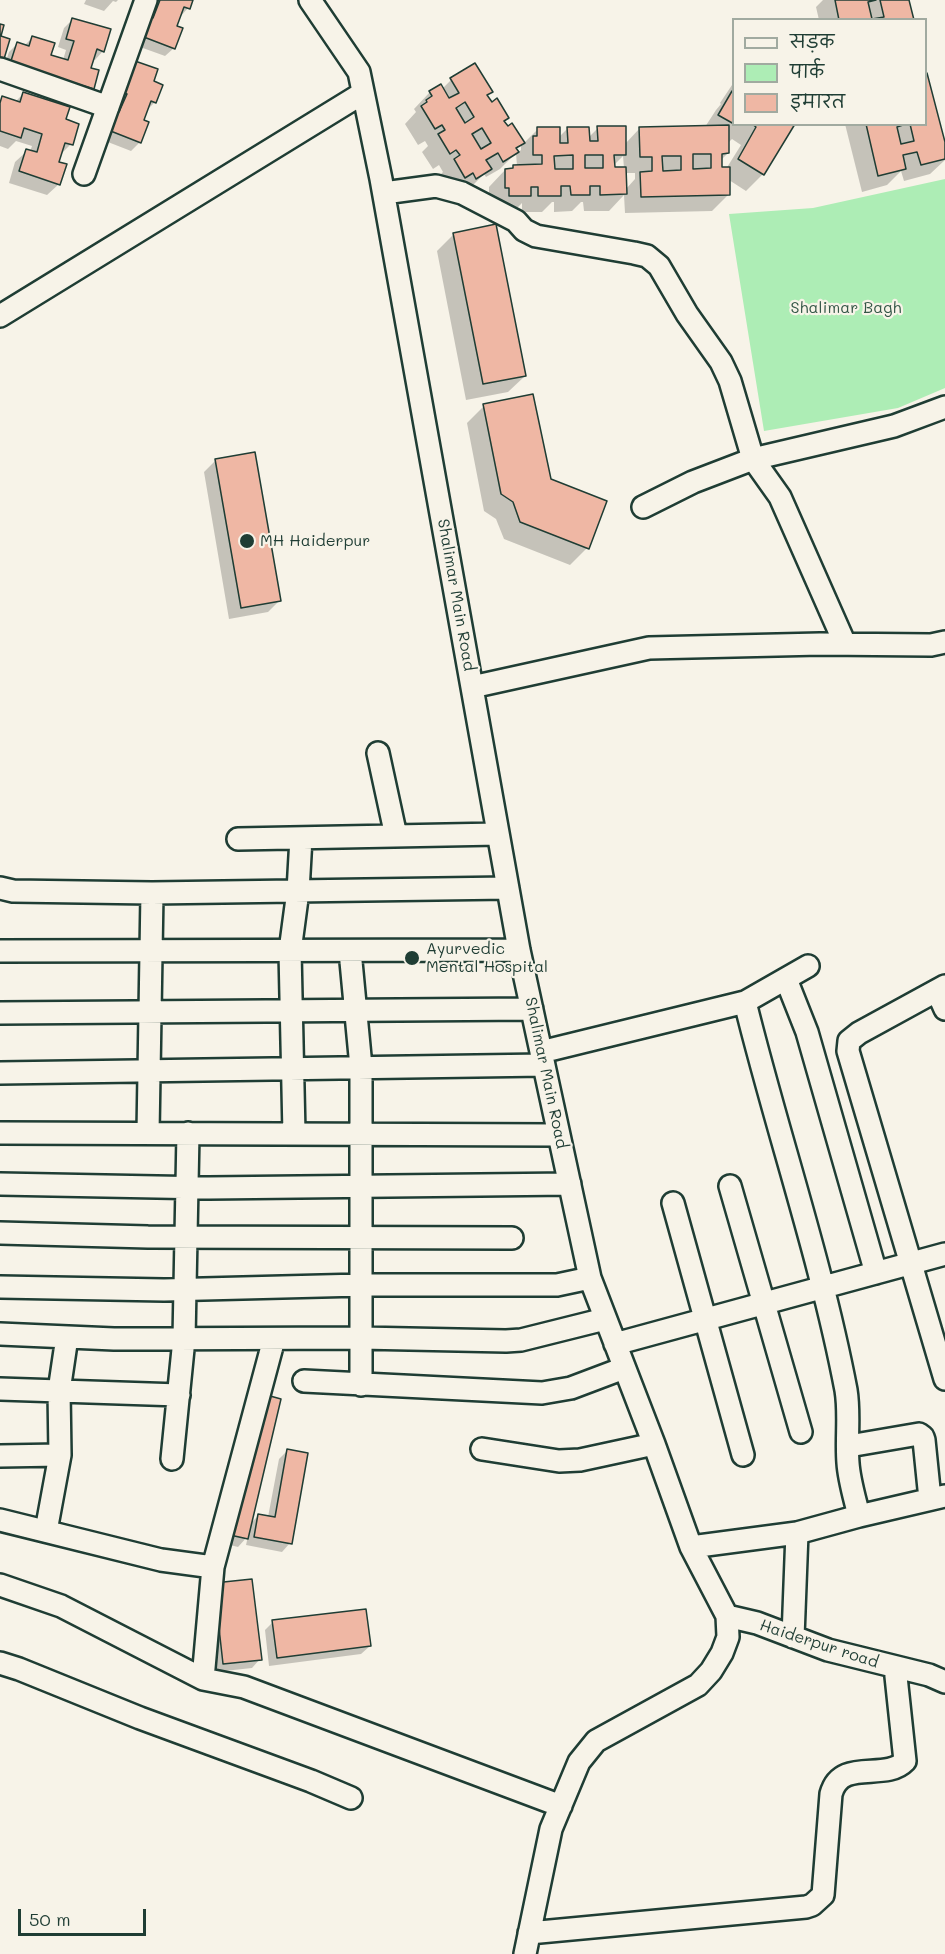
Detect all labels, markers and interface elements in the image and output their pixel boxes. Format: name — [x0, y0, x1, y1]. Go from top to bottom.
legend — [732, 18, 927, 126]
text: सड़क — [790, 29, 834, 53]
text: पार्क — [790, 59, 824, 83]
text: इमारत — [790, 89, 845, 113]
park label: Shalimar Bagh — [791, 298, 901, 318]
street label: Shalimar Main Road — [433, 517, 479, 673]
place label: MH Haiderpur — [260, 531, 370, 551]
marker: MH Haiderpur — [238, 532, 256, 550]
place label: Ayurvedic Mental Hospital — [426, 939, 548, 977]
marker: Ayurvedic Mental Hospital — [403, 949, 421, 967]
street label: Shalimar Main Road — [521, 996, 571, 1150]
street label: Haiderpur road — [757, 1616, 881, 1672]
scale bar — [21, 1897, 148, 1935]
text: 50 m — [29, 1907, 71, 1931]

